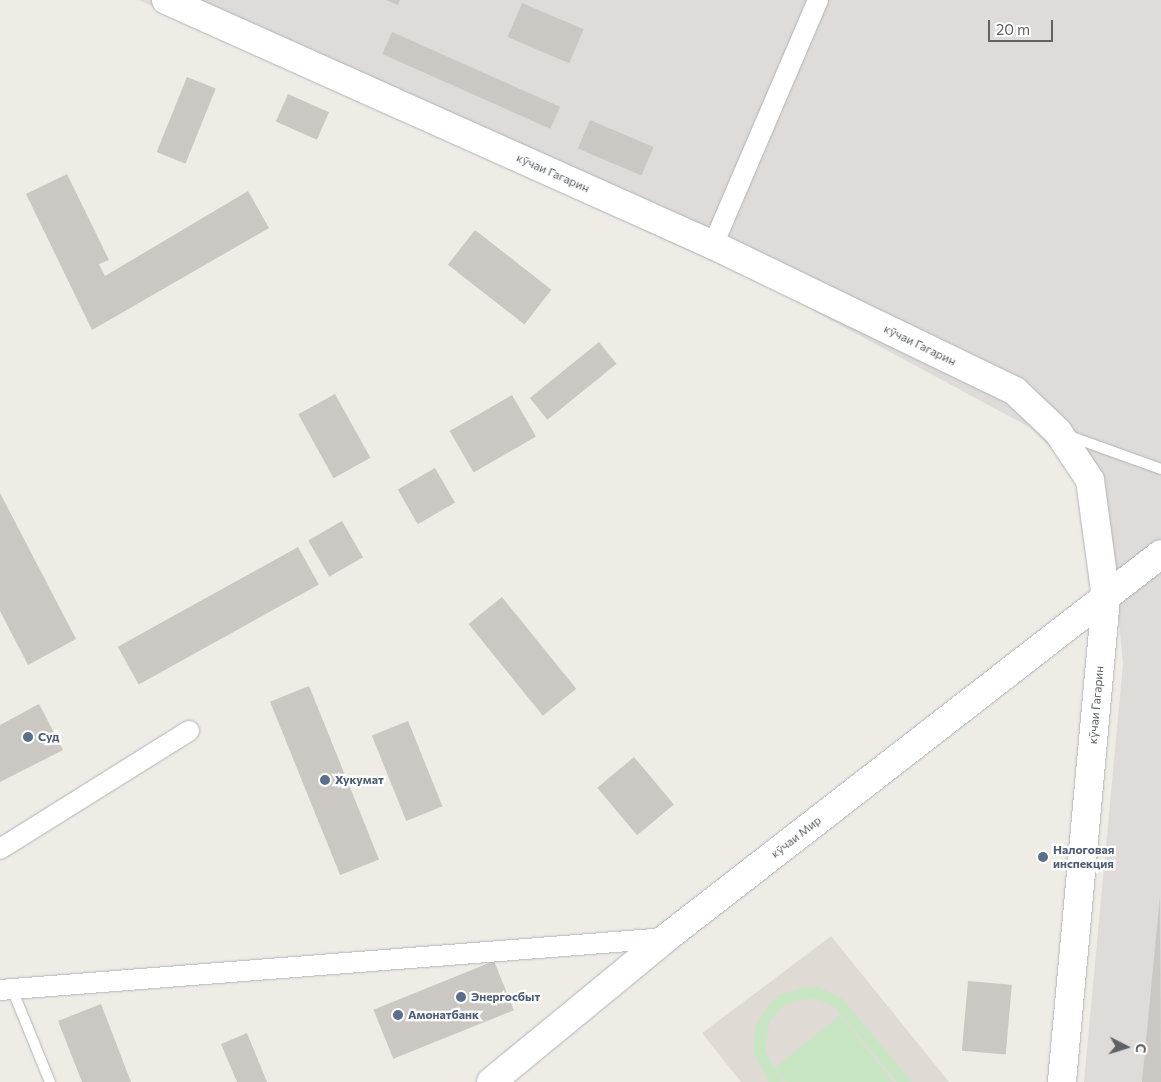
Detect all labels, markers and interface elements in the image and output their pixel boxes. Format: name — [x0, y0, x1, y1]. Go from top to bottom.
scale bar — [991, 10, 1056, 42]
text: 20 m — [996, 20, 1030, 38]
street label: кӯчаи Гагарин — [514, 150, 592, 196]
street label: кӯчаи Гагарин — [882, 321, 958, 369]
street label: кӯчаи Гагарин — [1085, 665, 1107, 745]
place label: Суд — [38, 730, 59, 744]
marker: Суд — [22, 731, 34, 743]
place label: Хукумат — [335, 773, 384, 787]
marker: Хукумат — [319, 774, 331, 786]
street label: кӯчаи Мир — [768, 813, 824, 861]
place label: Налоговая инспекция — [1053, 843, 1114, 871]
marker: Налоговая инспекция — [1037, 851, 1049, 863]
place label: Энергосбыт — [471, 990, 540, 1004]
marker: Энергосбыт — [455, 991, 467, 1003]
place label: Амонатбанк — [408, 1008, 479, 1022]
marker: Амонатбанк — [392, 1009, 404, 1021]
north arrow — [1101, 1022, 1151, 1072]
text: С — [1133, 1043, 1150, 1054]

